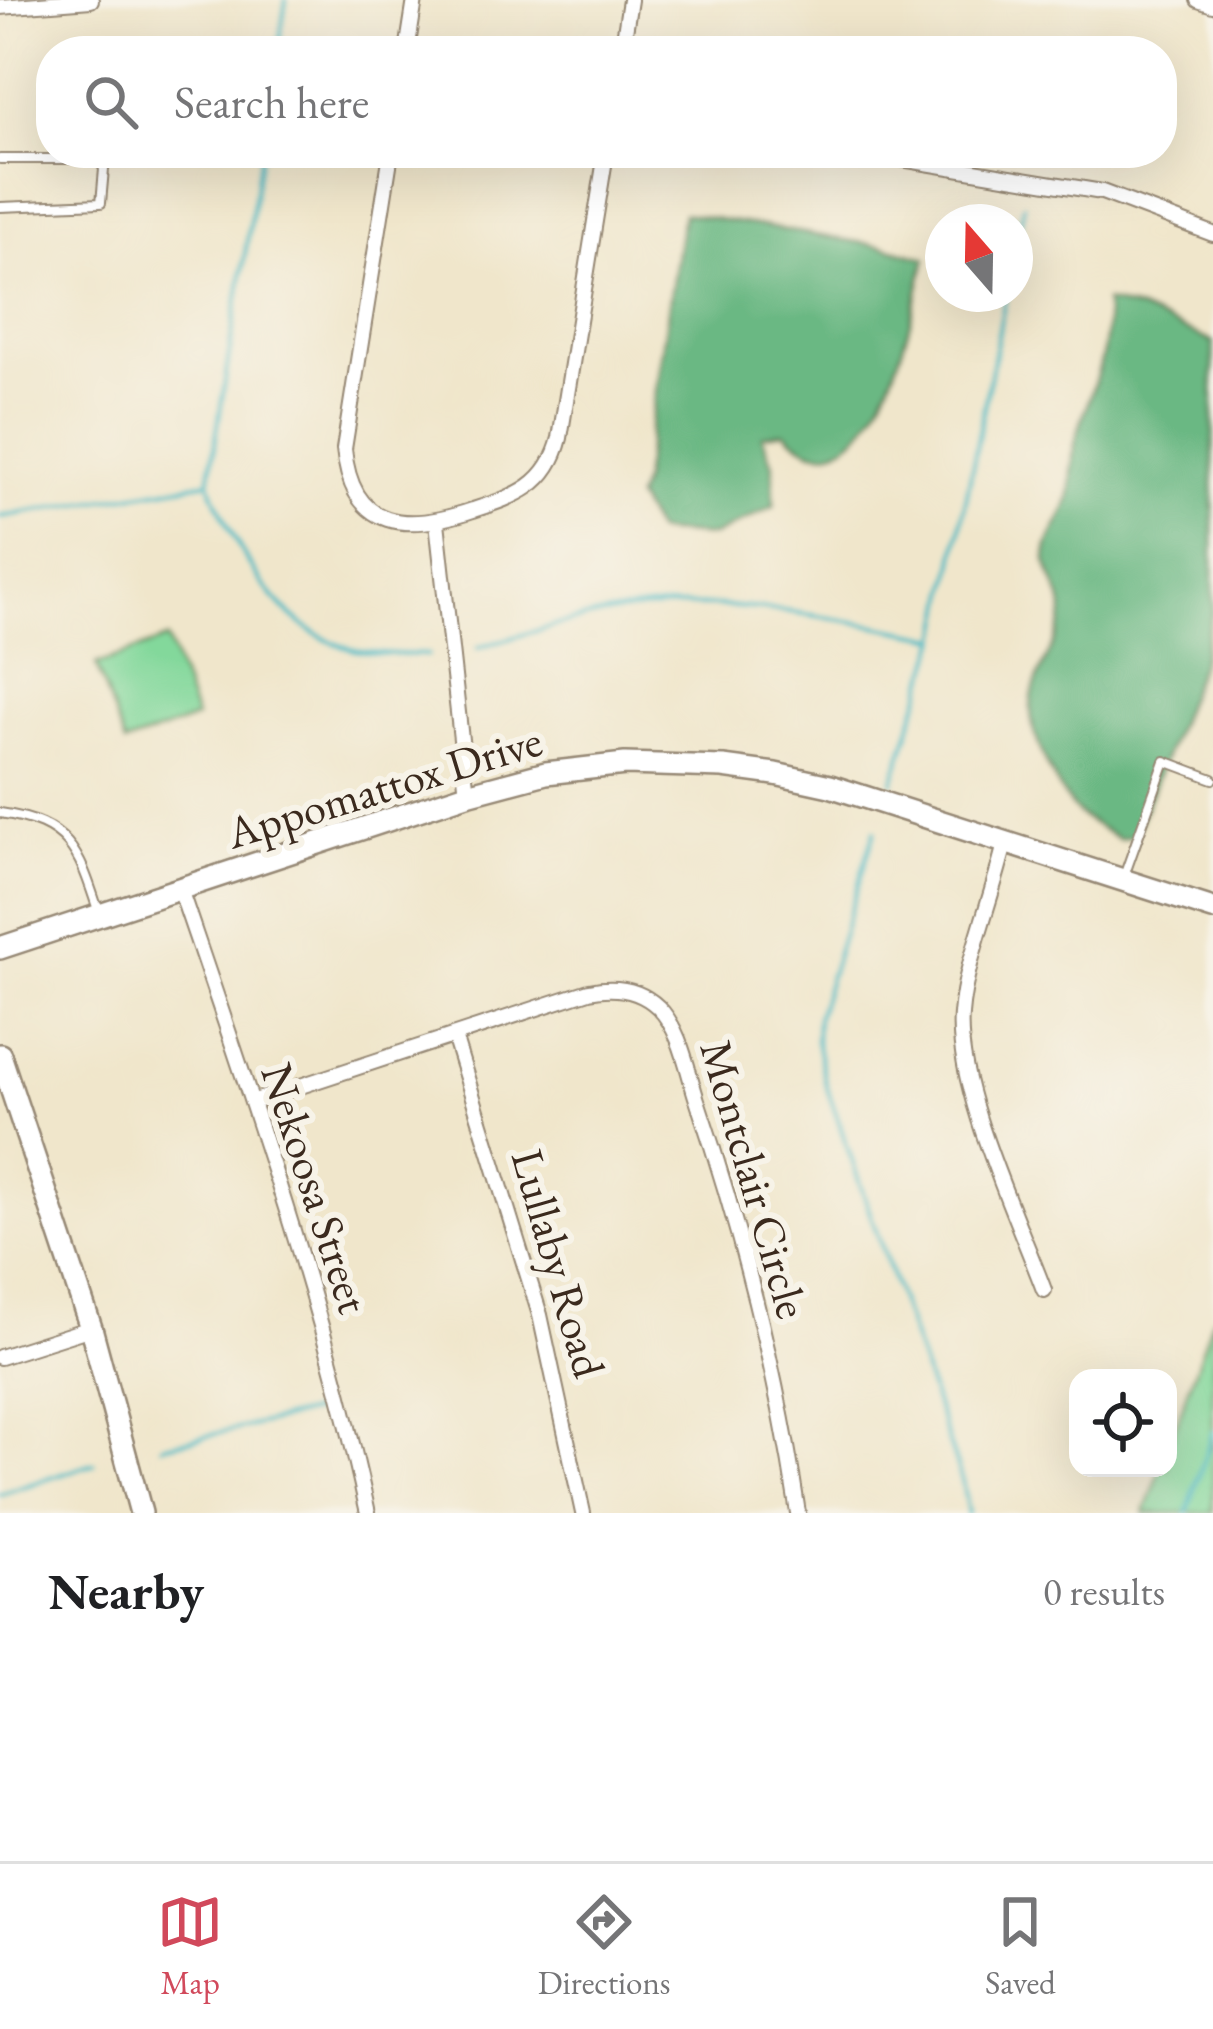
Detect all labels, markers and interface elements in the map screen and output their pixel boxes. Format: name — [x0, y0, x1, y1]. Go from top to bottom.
search box — [36, 36, 1177, 168]
icon: search — [78, 69, 144, 135]
text: Search here — [174, 73, 369, 131]
north arrow — [925, 204, 1033, 312]
street label: Appomattox Drive — [218, 711, 549, 862]
street label: Montclair Circle — [688, 1033, 822, 1325]
street label: Nekoosa Street — [248, 1056, 384, 1320]
street label: Lullaby Road — [499, 1142, 619, 1384]
map controls — [1069, 1369, 1177, 1477]
button: locate — [1069, 1369, 1177, 1477]
text: Nearby — [48, 1558, 204, 1624]
text: 0 results — [1043, 1566, 1165, 1617]
tab: Map — [157, 1889, 223, 2004]
tab: Directions — [538, 1889, 671, 2004]
tab: Saved — [985, 1889, 1056, 2004]

